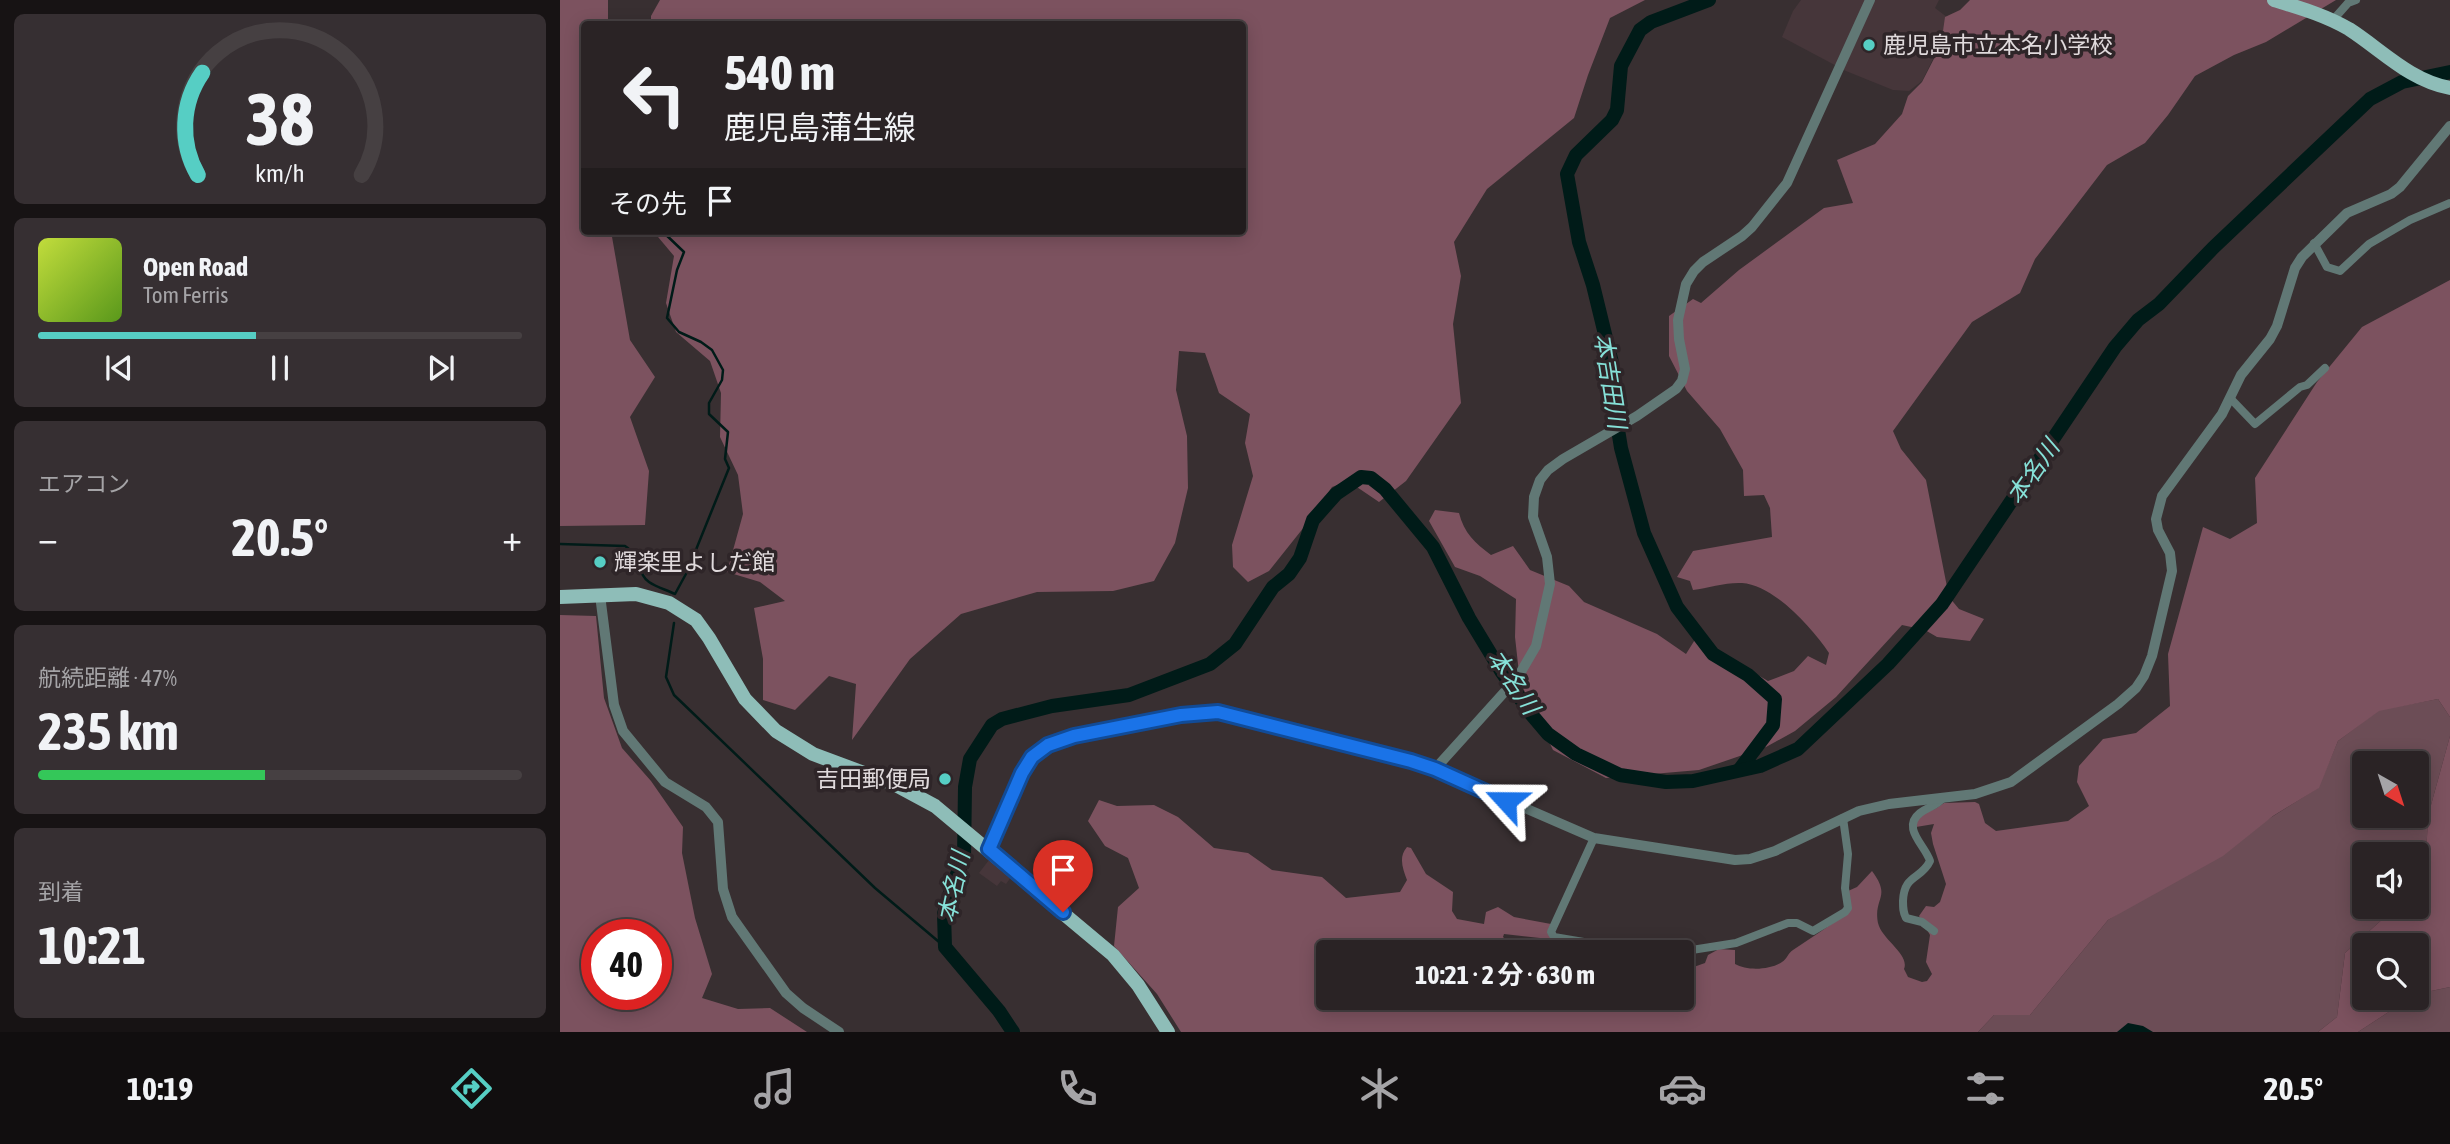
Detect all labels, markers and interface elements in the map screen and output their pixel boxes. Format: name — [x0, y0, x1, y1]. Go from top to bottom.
place label: 鹿児島市立本名小学校 — [1883, 32, 2113, 58]
marker: 鹿児島市立本名小学校 — [1861, 37, 1877, 53]
text: 540 m — [724, 44, 835, 100]
icon: left — [609, 49, 700, 140]
text: 38 — [246, 77, 314, 160]
text: 鹿児島蒲生線 — [724, 109, 916, 146]
text: km/h — [255, 159, 305, 187]
icon: arrive — [701, 182, 739, 220]
text: その先 — [609, 189, 687, 219]
text: Open Road — [143, 252, 248, 282]
text: Tom Ferris — [143, 282, 228, 308]
water label: 本吉田川 — [1590, 331, 1632, 433]
icon: previous — [100, 349, 138, 387]
icon: pause — [261, 349, 299, 387]
icon: next — [422, 349, 460, 387]
water label: 本名川 — [2001, 432, 2066, 509]
text: エアコン — [38, 471, 130, 497]
text: 20.5° — [232, 507, 328, 567]
text: − — [38, 516, 58, 559]
text: + — [502, 516, 522, 559]
place label: 輝楽里よしだ館 — [614, 549, 775, 575]
marker: 輝楽里よしだ館 — [592, 554, 608, 570]
water label: 本名川 — [1482, 644, 1546, 722]
text: 航続距離 · 47% — [38, 665, 177, 691]
text: 235 km — [38, 701, 179, 761]
north arrow — [2352, 751, 2429, 828]
map controls — [2352, 751, 2429, 1010]
position arrow — [1469, 764, 1543, 838]
place label: 吉田郵便局 — [816, 766, 931, 792]
marker: 吉田郵便局 — [937, 771, 953, 787]
pin — [1033, 840, 1093, 912]
button: sound — [2352, 842, 2429, 919]
water label: 本名川 — [933, 846, 975, 925]
icon: arrive — [1044, 851, 1082, 889]
text: 到着 — [38, 879, 84, 905]
text: 10:21 — [38, 915, 146, 975]
speed limit sign: 40 — [581, 919, 672, 1010]
button: search — [2352, 933, 2429, 1010]
text: 10:21 · 2 分 · 630 m — [1415, 960, 1595, 990]
icon: directions — [447, 1064, 496, 1113]
icon: music — [750, 1064, 799, 1113]
icon: phone — [1053, 1064, 1102, 1113]
icon: climate — [1355, 1064, 1404, 1113]
icon: car — [1658, 1064, 1707, 1113]
icon: filters — [1961, 1064, 2010, 1113]
text: 10:19 — [127, 1070, 193, 1107]
text: 20.5° — [2263, 1070, 2323, 1107]

